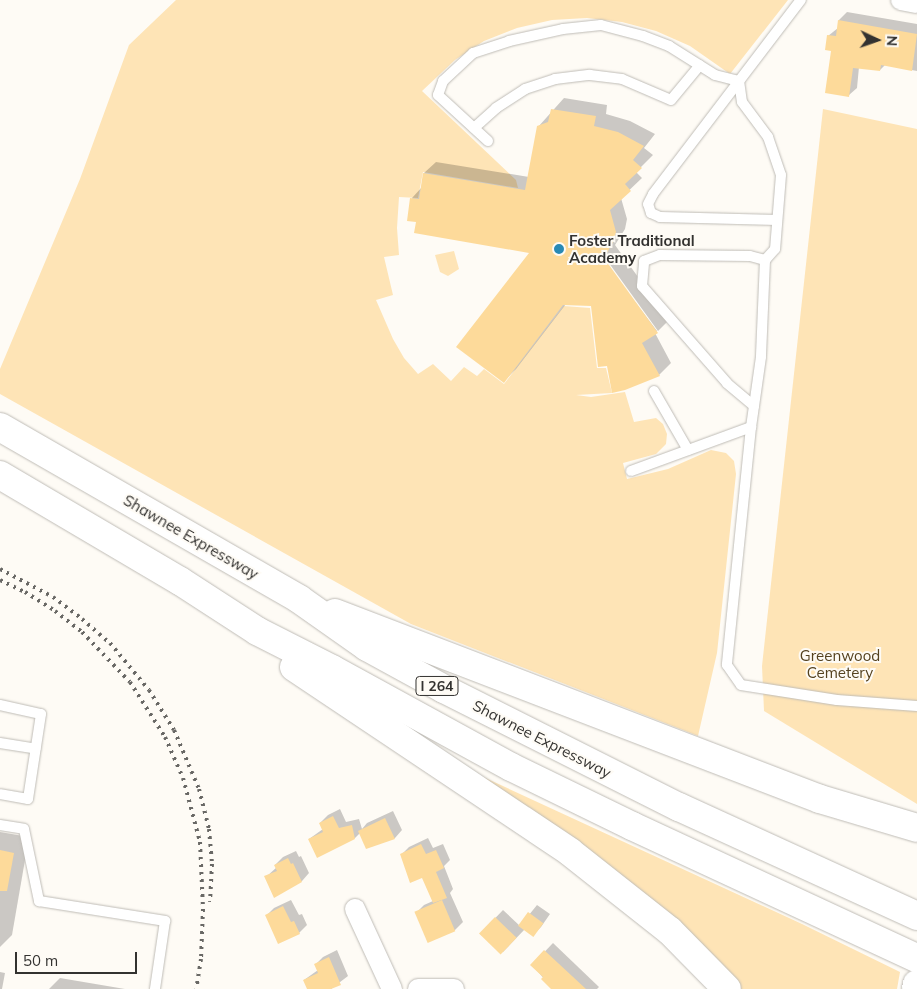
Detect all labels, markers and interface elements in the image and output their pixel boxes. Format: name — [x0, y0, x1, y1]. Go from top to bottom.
north arrow — [852, 15, 902, 65]
text: N — [883, 35, 901, 47]
place label: Foster Traditional Academy — [569, 231, 695, 266]
marker: Foster Traditional Academy — [553, 243, 565, 255]
street label: Shawnee Expressway — [120, 491, 262, 583]
park label: Greenwood Cemetery — [800, 646, 880, 681]
road number: I 264 — [414, 674, 460, 698]
street label: Shawnee Expressway — [470, 696, 614, 782]
scale bar — [18, 942, 140, 974]
text: 50 m — [23, 951, 58, 970]

